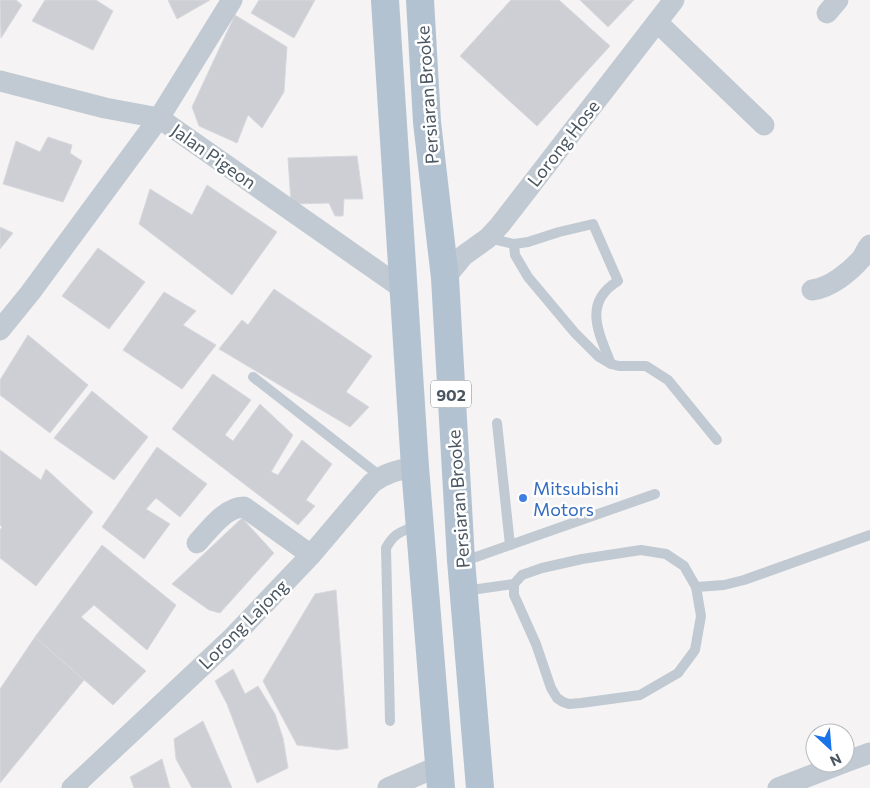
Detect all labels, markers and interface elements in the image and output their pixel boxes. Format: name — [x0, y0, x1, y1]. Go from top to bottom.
street label: Persiaran Brooke — [411, 25, 443, 165]
street label: Lorong Hose — [522, 95, 604, 191]
street label: Jalan Pigeon — [167, 119, 261, 193]
road number: 902 — [431, 380, 471, 408]
street label: Persiaran Brooke — [442, 429, 474, 569]
place label: Mitsubishi Motors — [533, 477, 619, 520]
marker: Mitsubishi Motors — [517, 492, 529, 504]
street label: Lorong Lajong — [194, 575, 292, 673]
north arrow — [805, 723, 855, 773]
text: N — [827, 750, 844, 770]

